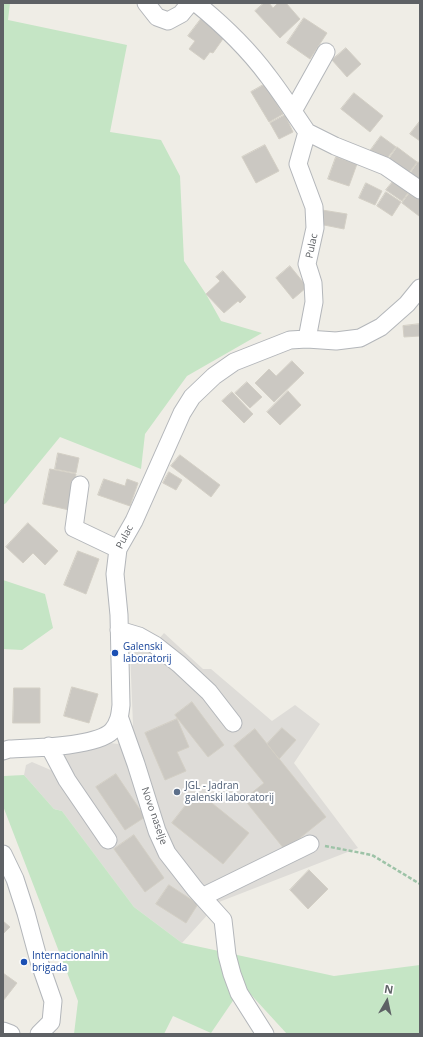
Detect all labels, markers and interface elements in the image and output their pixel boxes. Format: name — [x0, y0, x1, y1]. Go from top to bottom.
street label: Pulac — [304, 233, 320, 259]
street label: Pulac — [114, 523, 136, 551]
place label: Galenski laboratorij — [123, 641, 172, 664]
marker: Galenski laboratorij — [110, 648, 120, 658]
place label: JGL - Jadran galenski laboratorij — [185, 780, 274, 804]
street label: Novo naselje — [139, 786, 169, 846]
marker: JGL - Jadran galenski laboratorij — [172, 787, 182, 797]
place label: Internacionalnih brigada — [32, 950, 108, 974]
marker: Internacionalnih brigada — [19, 957, 29, 967]
north arrow — [367, 981, 407, 1021]
text: N — [383, 981, 395, 997]

